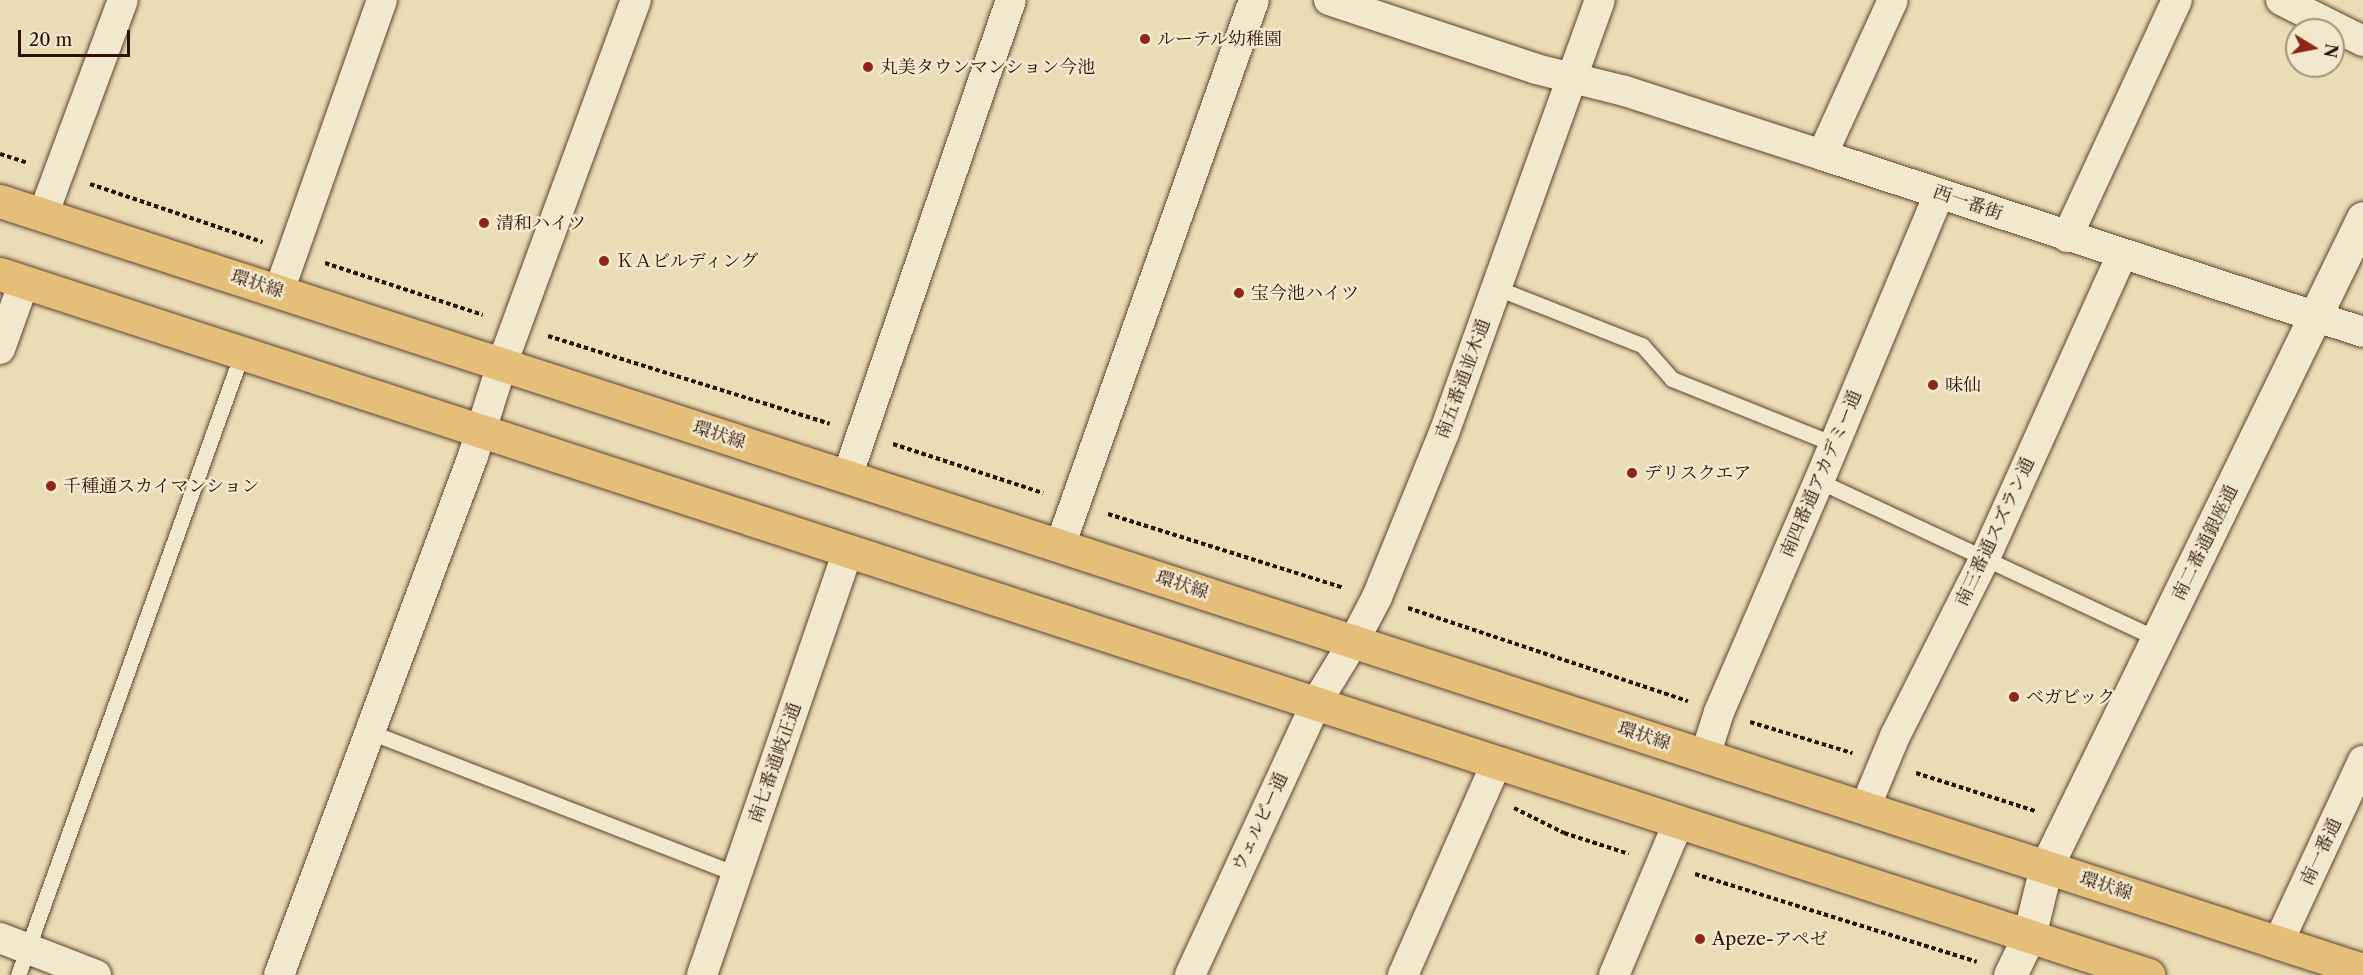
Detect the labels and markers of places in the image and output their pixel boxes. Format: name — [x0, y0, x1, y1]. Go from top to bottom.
place label: ルーテル幼稚園 — [1157, 28, 1283, 50]
marker: ルーテル幼稚園 — [1138, 32, 1152, 46]
place label: 丸美タウンマンション今池 — [880, 56, 1096, 78]
marker: 丸美タウンマンション今池 — [861, 60, 875, 74]
place label: 清和ハイツ — [496, 212, 586, 234]
marker: 清和ハイツ — [477, 216, 491, 230]
place label: ＫＡビルディング — [616, 250, 760, 272]
marker: ＫＡビルディング — [597, 254, 611, 268]
place label: 宝今池ハイツ — [1251, 282, 1359, 304]
marker: 宝今池ハイツ — [1232, 286, 1246, 300]
place label: 味仙 — [1945, 374, 1981, 396]
marker: 味仙 — [1926, 378, 1940, 392]
place label: デリスクエア — [1644, 462, 1752, 484]
marker: デリスクエア — [1625, 466, 1639, 480]
place label: 千種通スカイマンション — [63, 475, 261, 497]
marker: 千種通スカイマンション — [44, 479, 58, 493]
place label: ベガビック — [2026, 686, 2116, 708]
marker: ベガビック — [2007, 690, 2021, 704]
place label: Apeze-アペゼ — [1712, 928, 1828, 950]
marker: Apeze-アペゼ — [1693, 932, 1707, 946]

